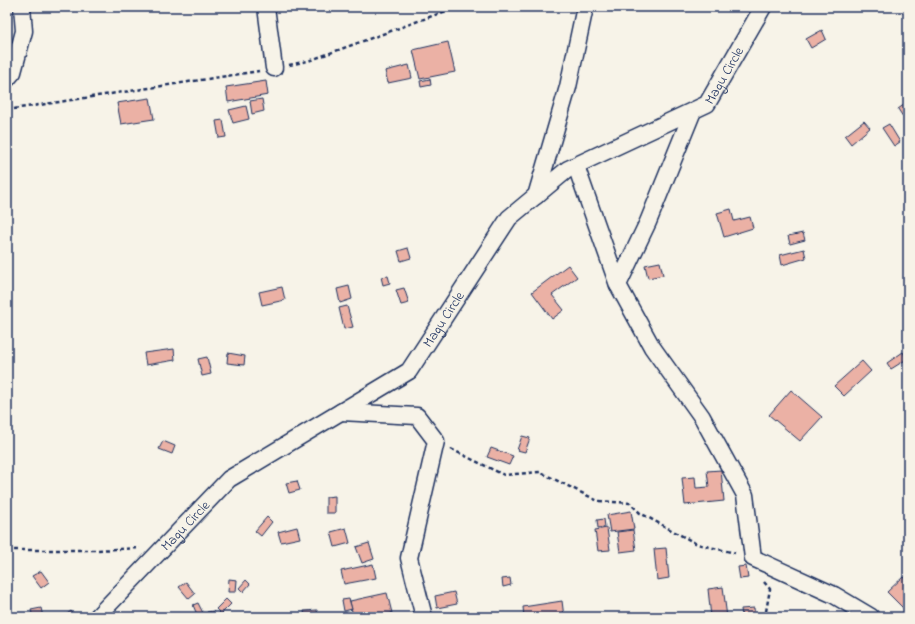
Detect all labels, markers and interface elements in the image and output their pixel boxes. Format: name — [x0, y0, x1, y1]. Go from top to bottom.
street label: Magu Circle — [700, 43, 750, 109]
street label: Magu Circle — [418, 287, 471, 352]
street label: Magu Circle — [156, 496, 216, 556]

